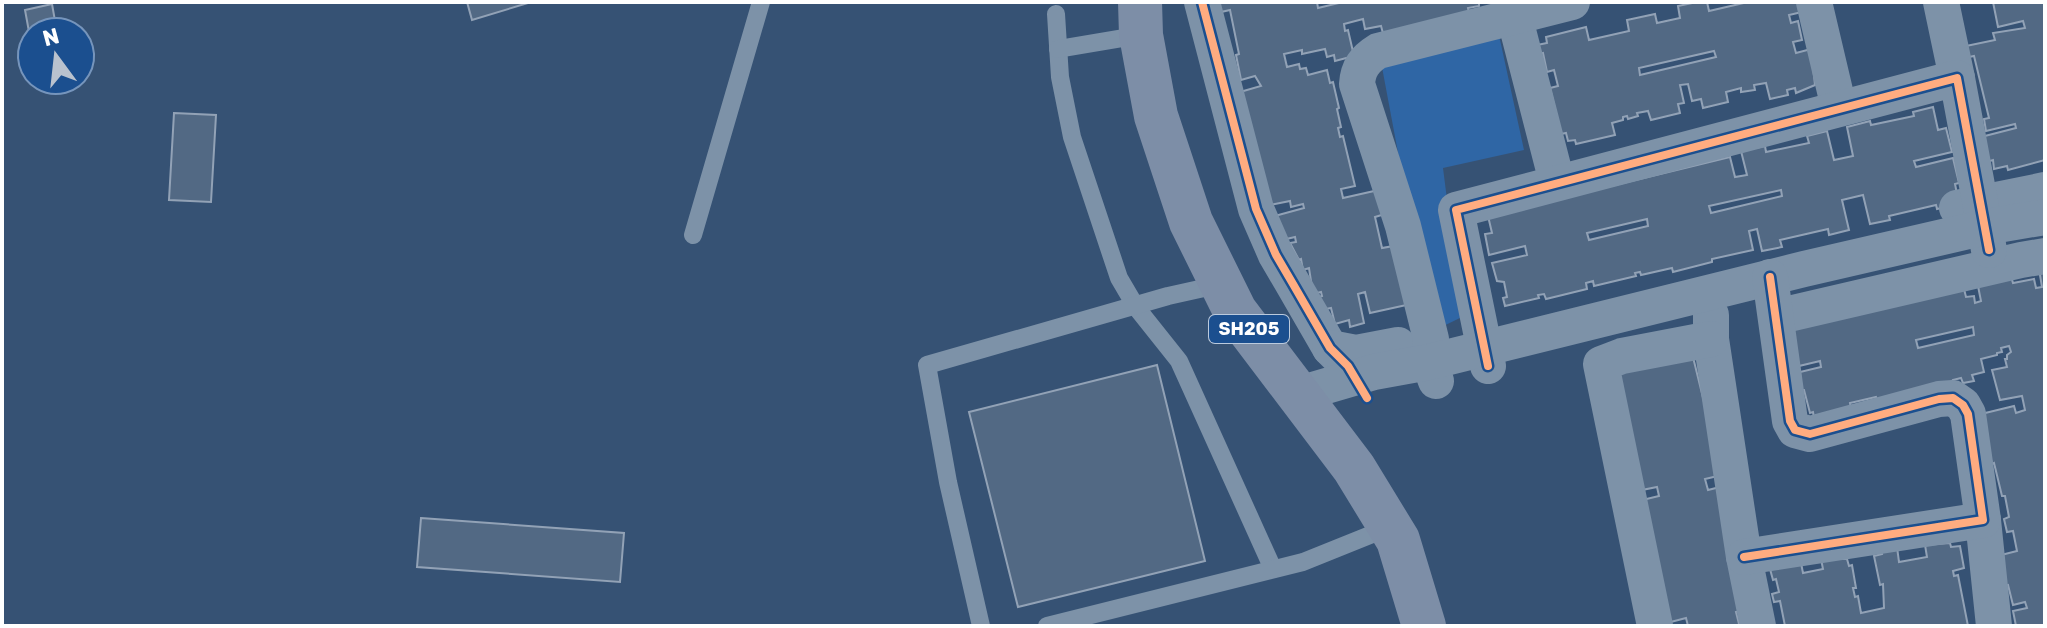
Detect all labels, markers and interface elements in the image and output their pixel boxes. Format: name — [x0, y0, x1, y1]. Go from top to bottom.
north arrow — [16, 16, 96, 96]
text: N — [40, 22, 62, 52]
road number: SH205 — [1209, 315, 1289, 343]

